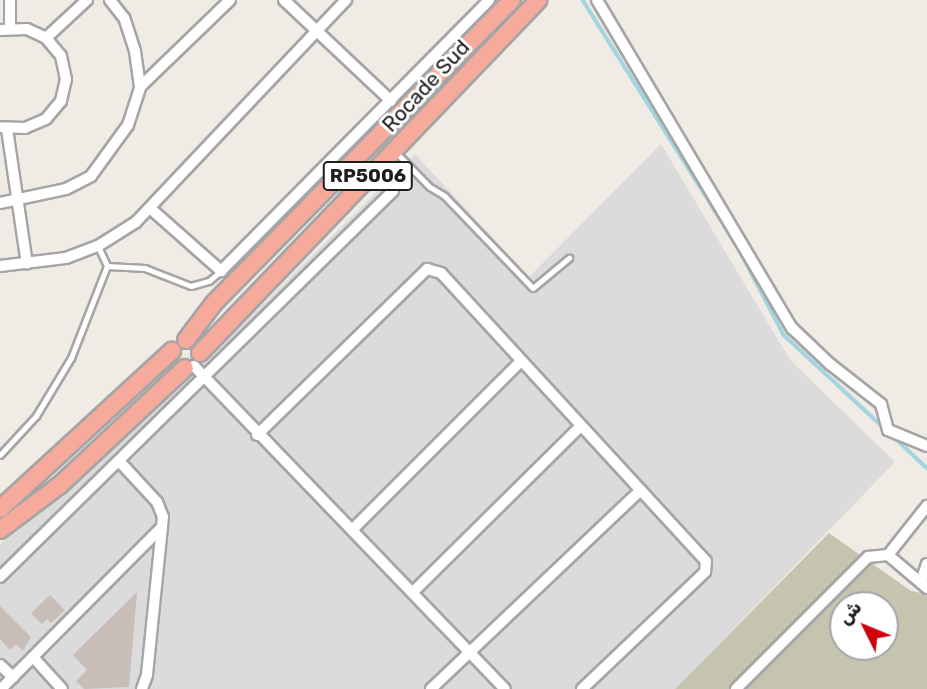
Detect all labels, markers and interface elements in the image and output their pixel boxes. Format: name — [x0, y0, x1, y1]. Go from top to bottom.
street label: Rocade Sud — [377, 35, 475, 137]
road number: RP5006 — [322, 160, 414, 192]
north arrow — [829, 591, 899, 661]
text: ش — [833, 596, 866, 629]

